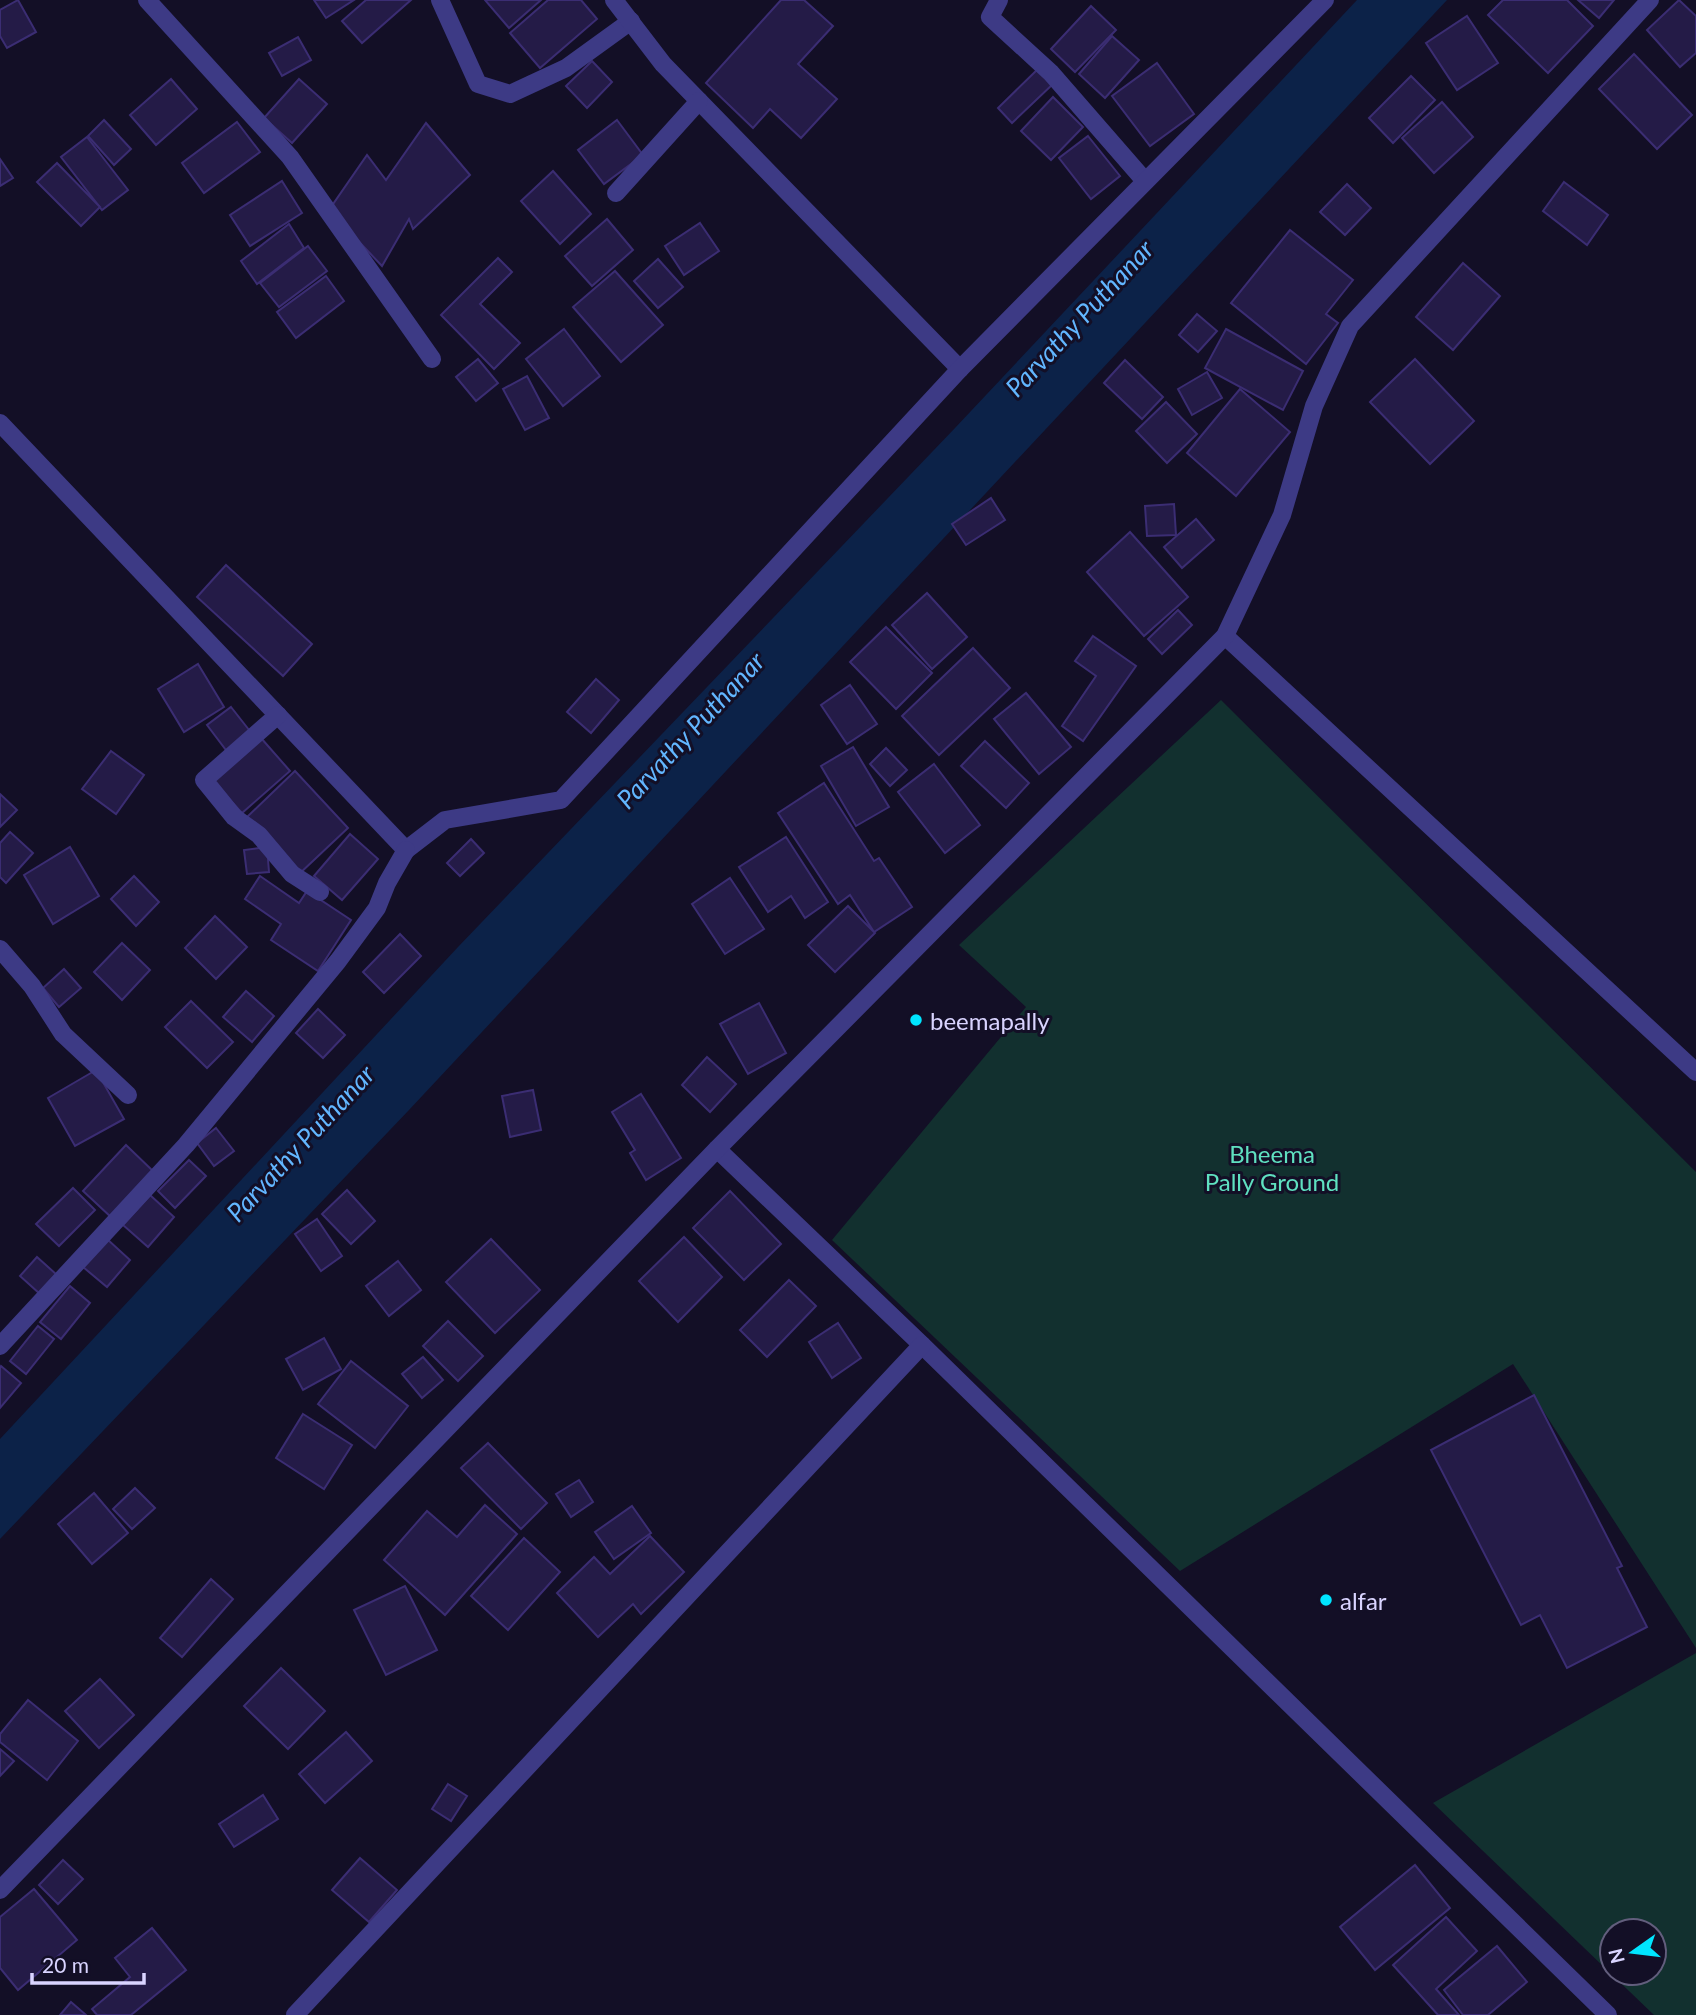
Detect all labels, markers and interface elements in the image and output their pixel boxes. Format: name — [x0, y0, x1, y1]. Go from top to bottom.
water label: Parvathy Puthanar — [998, 232, 1160, 403]
water label: Parvathy Puthanar — [609, 644, 771, 815]
place label: beemapally — [930, 1006, 1050, 1035]
marker: beemapally — [908, 1012, 924, 1028]
water label: Parvathy Puthanar — [219, 1057, 381, 1228]
park label: Bheema Pally Ground — [1205, 1139, 1339, 1196]
place label: alfar — [1340, 1586, 1387, 1615]
marker: alfar — [1318, 1592, 1334, 1608]
north arrow — [1598, 1917, 1668, 1987]
scale bar — [32, 1941, 144, 1985]
text: N — [1603, 1946, 1629, 1966]
text: 20 m — [42, 1952, 89, 1977]

